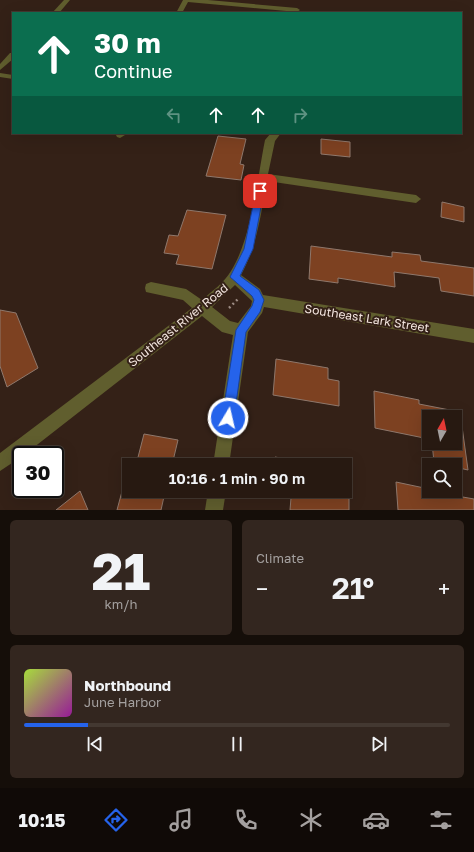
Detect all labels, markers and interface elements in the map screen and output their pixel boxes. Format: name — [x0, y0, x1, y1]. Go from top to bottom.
text: 30 m — [94, 26, 161, 59]
icon: ahead — [28, 28, 80, 80]
text: Continue — [94, 60, 172, 82]
icon: left — [163, 104, 185, 126]
icon: ahead — [205, 104, 227, 126]
icon: ahead — [247, 104, 269, 126]
icon: right — [289, 104, 311, 126]
pin — [243, 174, 277, 208]
icon: arrive — [249, 180, 271, 202]
street label: Southeast River Road — [125, 280, 231, 370]
street label: Southeast Lark Street — [304, 301, 431, 335]
position arrow — [207, 397, 249, 439]
north arrow — [422, 410, 462, 450]
map controls — [422, 410, 462, 498]
speed limit sign: 30 — [12, 446, 64, 498]
button: search — [422, 458, 462, 498]
text: 10:16 · 1 min · 90 m — [169, 469, 305, 487]
text: 21 — [92, 539, 150, 601]
text: Climate — [256, 550, 304, 566]
text: 21° — [332, 570, 374, 606]
text: − — [256, 575, 268, 602]
text: + — [438, 575, 450, 602]
text: km/h — [104, 596, 138, 612]
text: Northbound — [84, 676, 171, 694]
text: June Harbor — [84, 694, 161, 710]
icon: previous — [84, 733, 106, 755]
icon: pause — [226, 733, 248, 755]
icon: next — [368, 733, 390, 755]
icon: directions — [102, 806, 130, 834]
icon: music — [167, 806, 195, 834]
icon: phone — [232, 806, 260, 834]
icon: climate — [297, 806, 325, 834]
icon: car — [362, 806, 390, 834]
icon: filters — [427, 806, 455, 834]
text: 10:15 — [19, 809, 65, 831]

